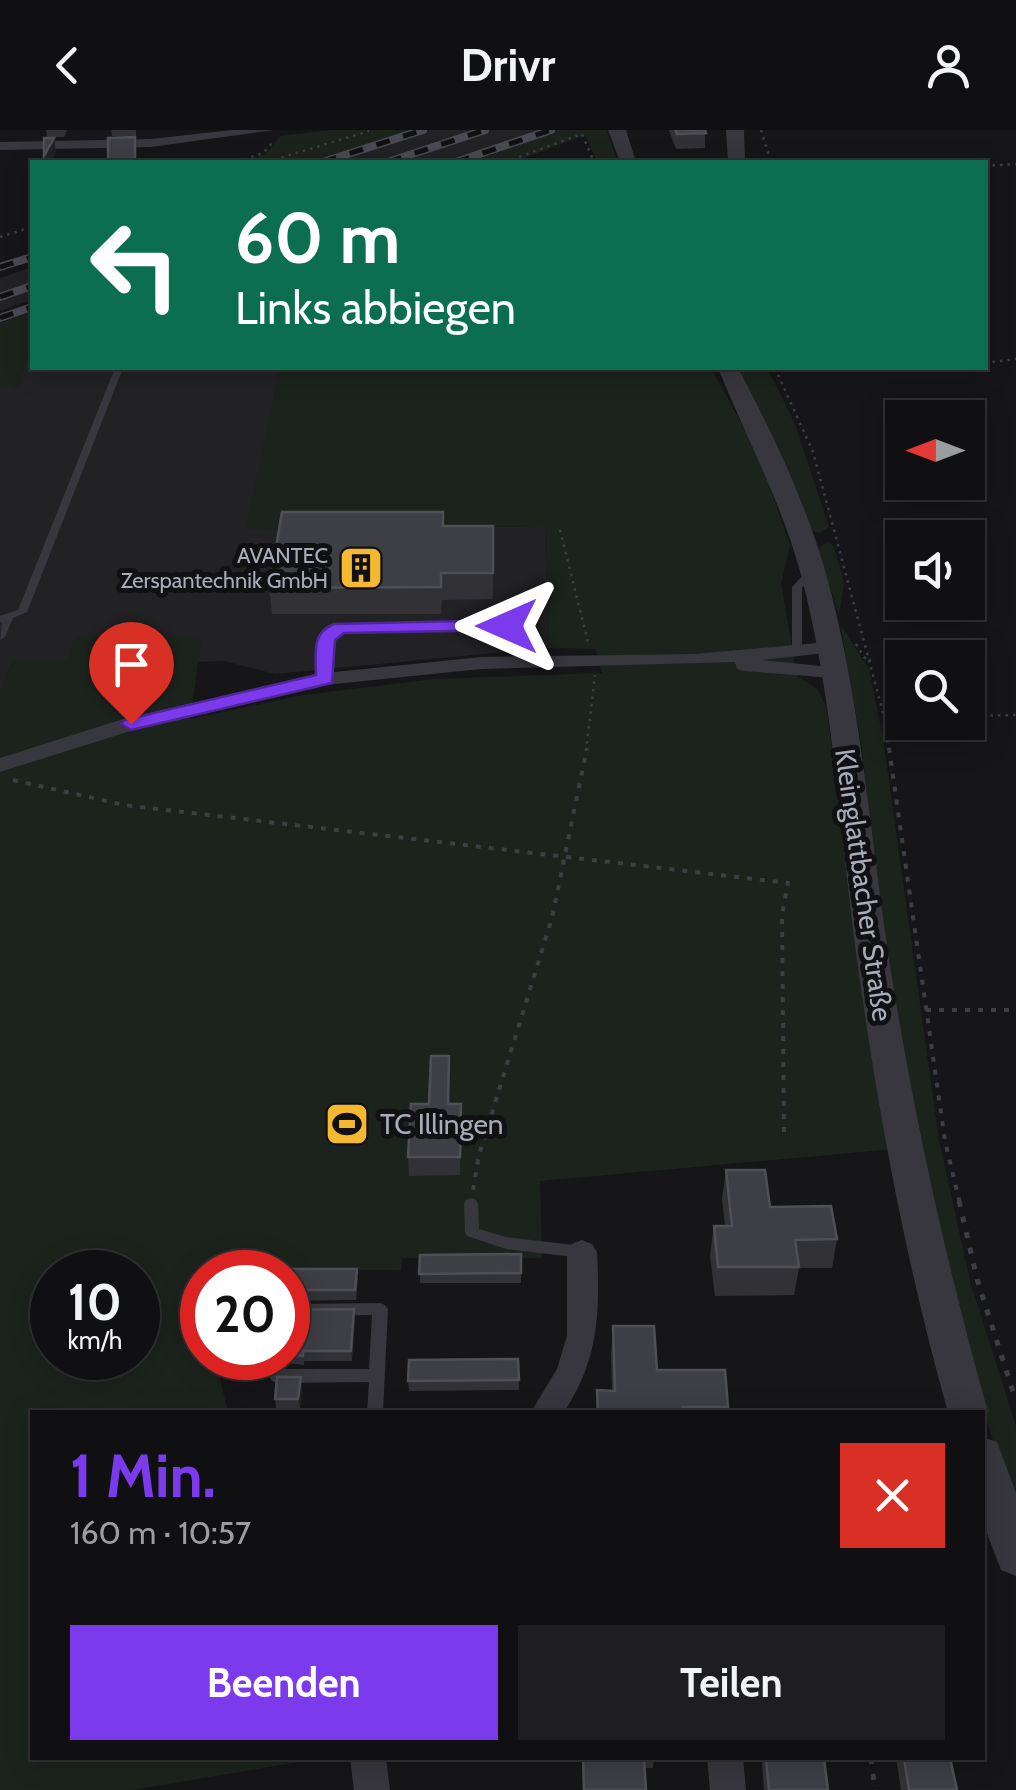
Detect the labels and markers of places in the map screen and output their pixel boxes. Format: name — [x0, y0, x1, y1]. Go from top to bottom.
place label: AVANTEC Zerspantechnik GmbH — [121, 542, 328, 594]
building icon: AVANTEC Zerspantechnik GmbH — [338, 545, 384, 591]
pin — [89, 622, 174, 725]
sports icon: TC Illingen — [324, 1101, 370, 1147]
place label: TC Illingen — [380, 1107, 503, 1141]

